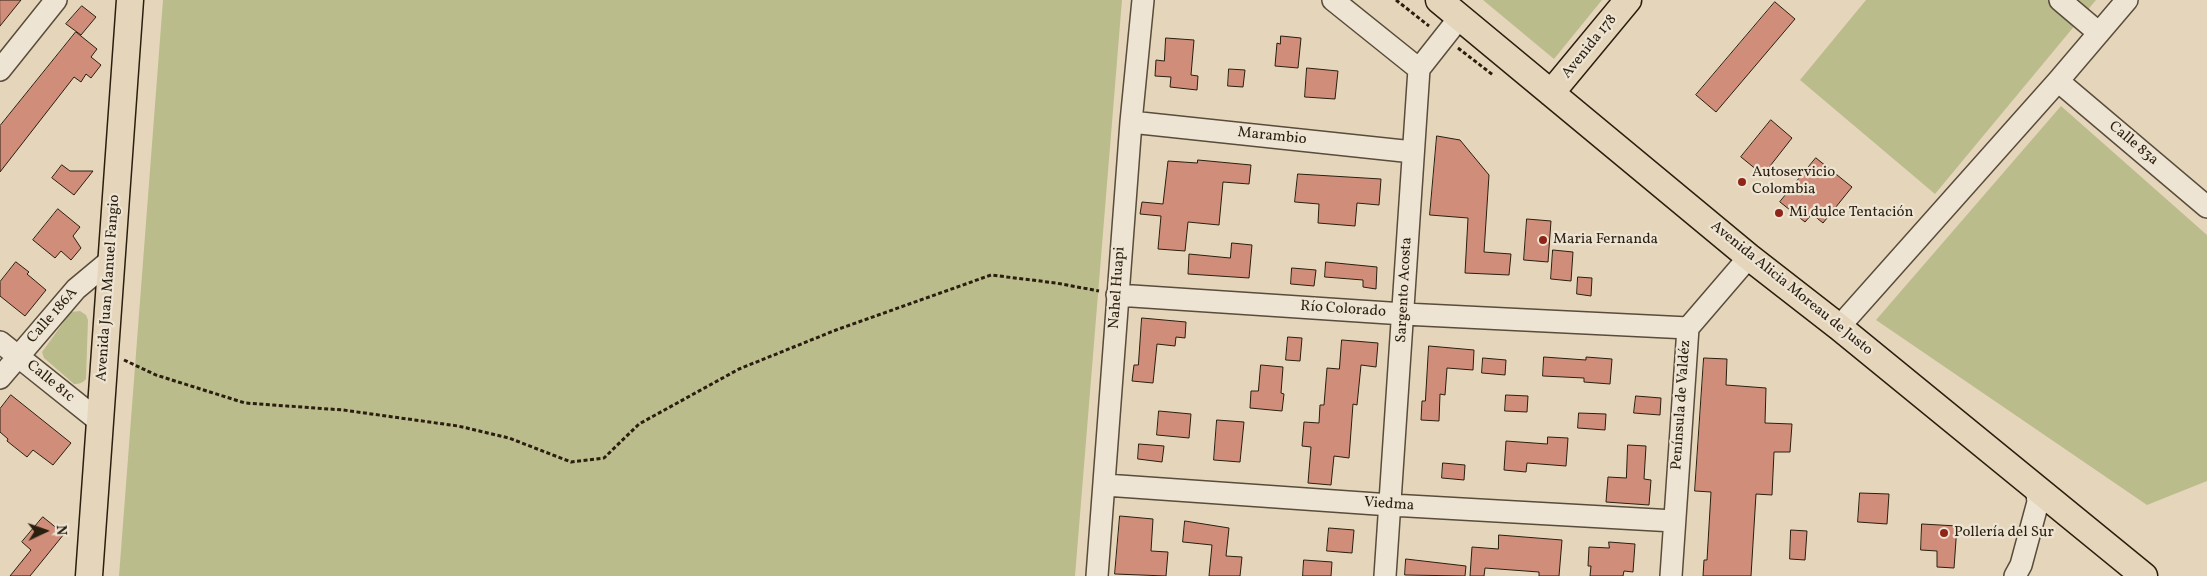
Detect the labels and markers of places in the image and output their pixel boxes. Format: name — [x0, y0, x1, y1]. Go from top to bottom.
place label: Autoservicio Colombia — [1752, 164, 1835, 199]
marker: Autoservicio Colombia — [1736, 176, 1748, 188]
place label: Mi dulce Tentación — [1789, 204, 1913, 222]
marker: Mi dulce Tentación — [1773, 207, 1785, 219]
place label: Maria Fernanda — [1553, 231, 1658, 249]
marker: Maria Fernanda — [1537, 234, 1549, 246]
place label: Pollería del Sur — [1954, 524, 2054, 542]
marker: Pollería del Sur — [1938, 527, 1950, 539]

